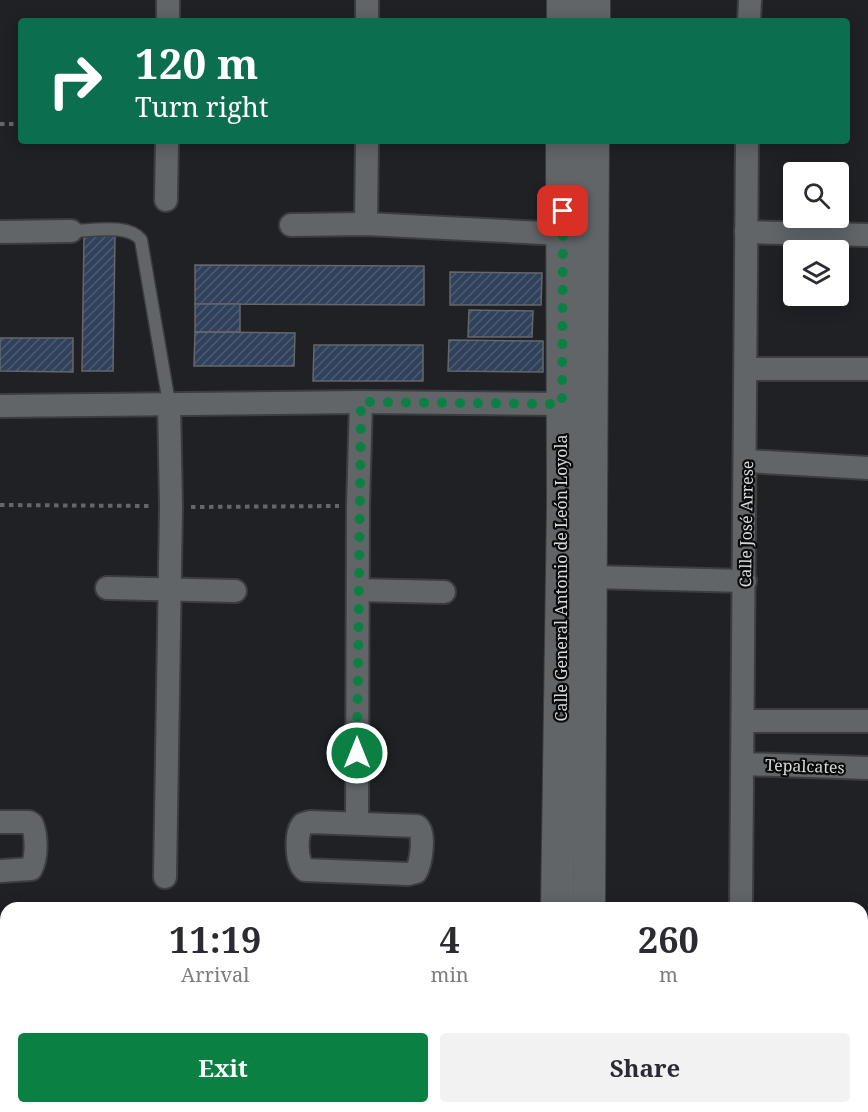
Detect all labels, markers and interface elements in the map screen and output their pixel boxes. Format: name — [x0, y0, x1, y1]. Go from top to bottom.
text: 120 m — [135, 34, 259, 91]
icon: right — [36, 42, 114, 120]
text: Turn right — [135, 88, 268, 125]
map controls — [783, 162, 849, 306]
button: search — [783, 162, 849, 228]
pin — [537, 185, 588, 236]
icon: arrive — [546, 194, 579, 227]
button: layers — [783, 240, 849, 306]
street label: Calle General Antonio de León Loyola — [550, 435, 572, 721]
street label: Calle José Arrese — [734, 460, 758, 588]
position arrow — [325, 721, 389, 785]
street label: Tepalcates — [765, 754, 845, 778]
text: 11:19 — [169, 915, 261, 964]
text: 4 — [439, 915, 460, 964]
text: 260 — [638, 915, 699, 964]
text: Arrival — [181, 961, 249, 988]
text: min — [431, 961, 469, 988]
text: m — [659, 961, 678, 988]
button: Exit — [18, 1033, 428, 1102]
button: Share — [440, 1033, 850, 1102]

